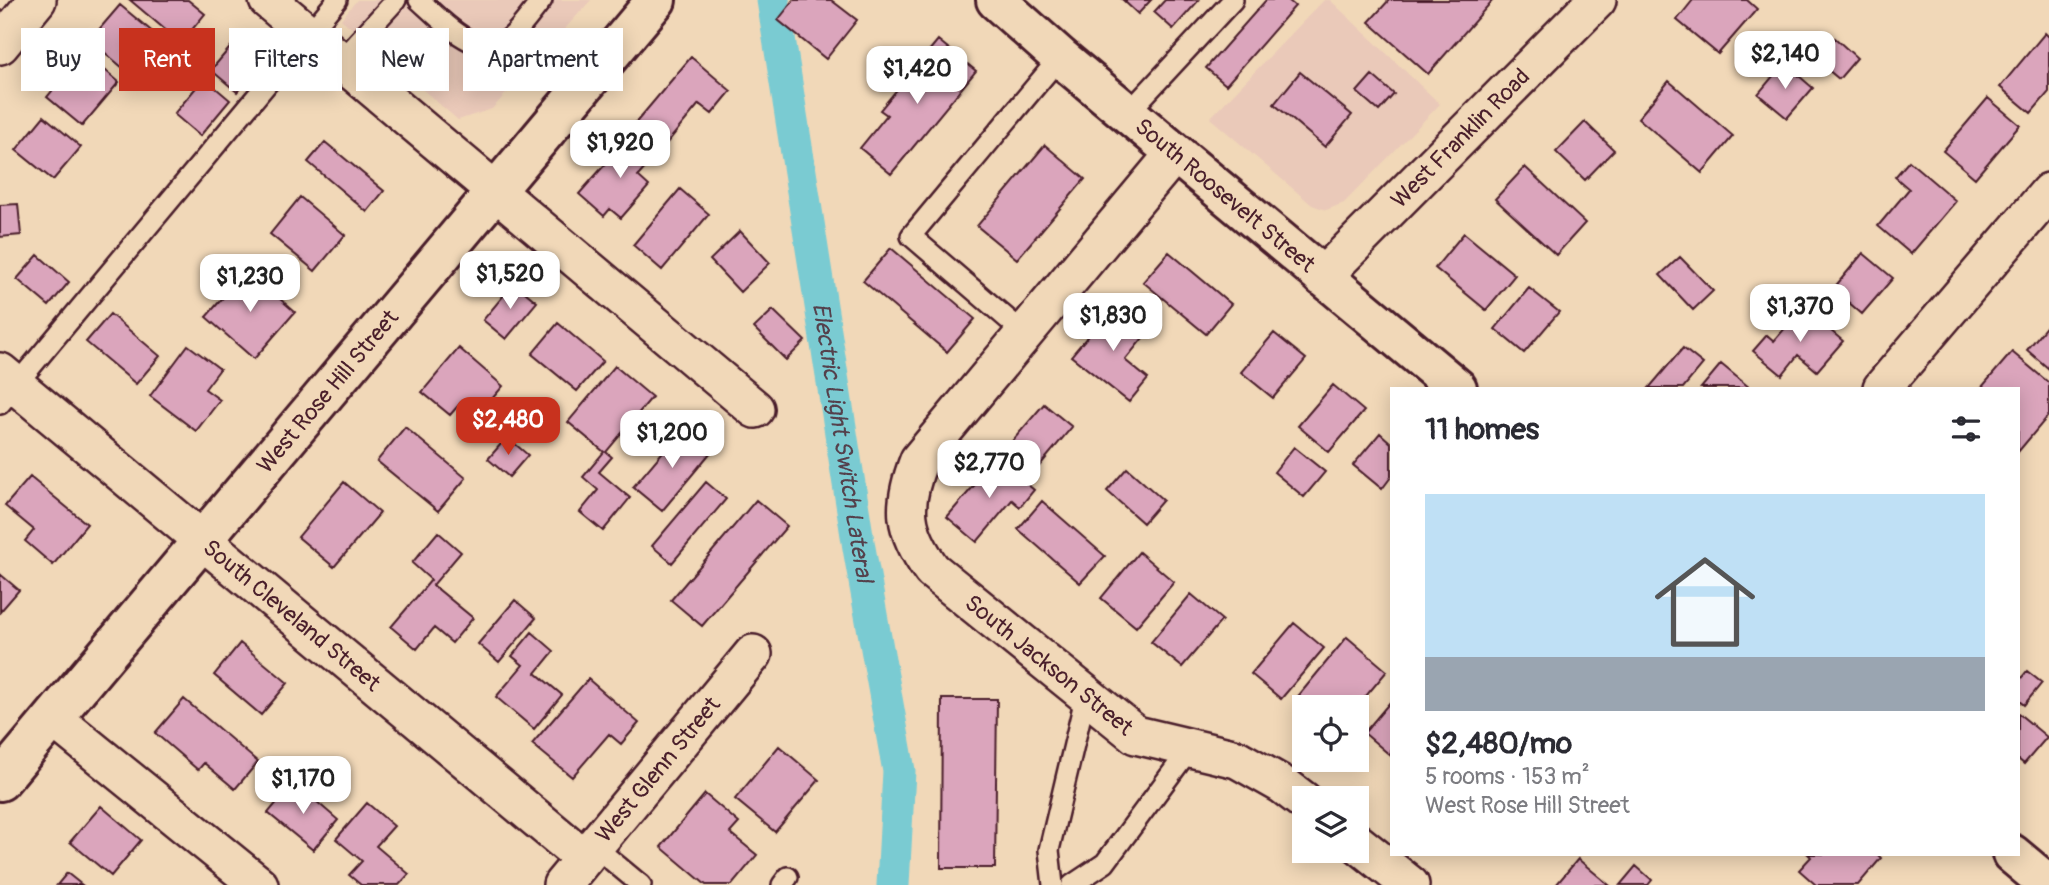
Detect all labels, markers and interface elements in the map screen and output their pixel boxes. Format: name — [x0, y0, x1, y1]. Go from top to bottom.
chip: Buy — [21, 28, 105, 91]
chip: Rent — [119, 28, 215, 91]
chip: Filters — [229, 28, 342, 91]
chip: New — [356, 28, 449, 91]
chip: Apartment — [463, 28, 623, 91]
pin: $2,140 — [1728, 32, 1842, 91]
text: $2,140 — [1750, 39, 1820, 68]
pin: $1,420 — [860, 46, 974, 106]
text: $1,420 — [882, 54, 952, 83]
street label: West Franklin Road — [1385, 62, 1536, 214]
street label: South Roosevelt Street — [1129, 111, 1322, 279]
pin: $1,920 — [563, 120, 677, 180]
text: $1,920 — [586, 128, 654, 157]
pin: $1,520 — [453, 252, 567, 311]
pin: $1,230 — [193, 254, 307, 314]
text: $1,520 — [476, 259, 544, 288]
text: $1,230 — [216, 262, 284, 291]
pin: $1,370 — [1743, 284, 1857, 344]
text: $1,370 — [1766, 292, 1834, 321]
pin: $1,830 — [1056, 294, 1170, 353]
water label: Electric Light Switch Lateral — [806, 301, 880, 587]
text: $1,830 — [1079, 301, 1147, 330]
street label: West Rose Hill Street — [250, 303, 405, 479]
pin: $2,480 — [451, 398, 565, 457]
text: $2,480 — [472, 405, 544, 434]
pin: $1,200 — [615, 410, 729, 470]
icon: filters — [1947, 410, 1985, 448]
text: 11 homes — [1425, 411, 1539, 448]
text: $1,200 — [636, 418, 708, 447]
pin: $2,770 — [932, 440, 1046, 500]
text: $2,770 — [953, 448, 1025, 477]
street label: South Cleveland Street — [197, 533, 387, 698]
icon: home — [1642, 539, 1768, 665]
street label: South Jackson Street — [959, 588, 1140, 742]
street label: West Glenn Street — [589, 690, 727, 848]
map controls — [1292, 695, 1369, 863]
button: locate — [1292, 695, 1369, 772]
text: $2,480/mo — [1425, 725, 1572, 762]
pin: $1,170 — [246, 756, 360, 816]
text: 5 rooms · 153 m² — [1425, 762, 1590, 791]
text: $1,170 — [271, 764, 335, 793]
button: layers — [1292, 786, 1369, 863]
text: West Rose Hill Street — [1425, 791, 1630, 820]

